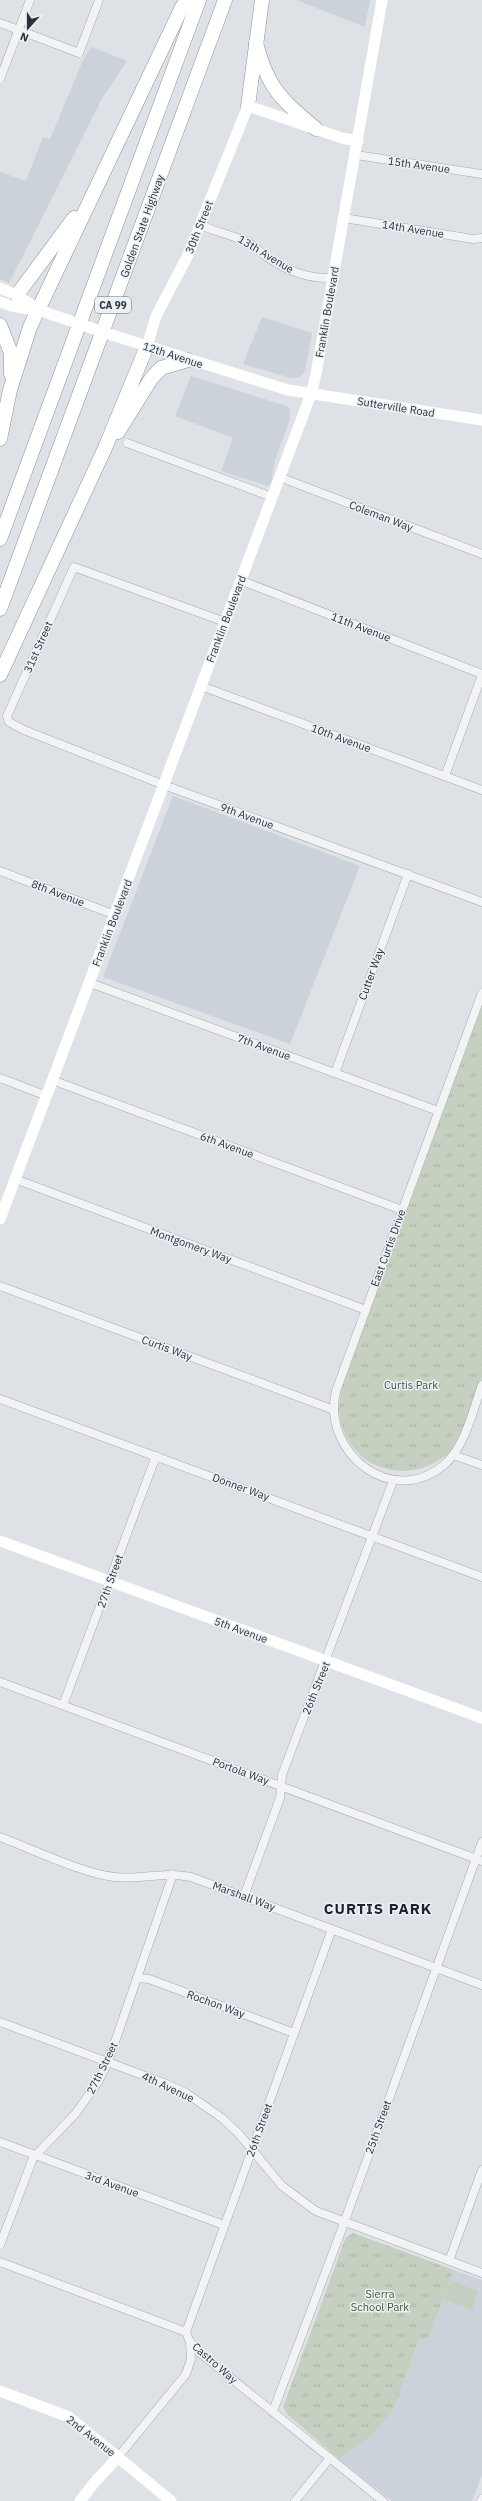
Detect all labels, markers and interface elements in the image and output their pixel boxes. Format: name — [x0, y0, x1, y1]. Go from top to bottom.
north arrow — [8, 8, 48, 48]
text: N — [18, 29, 31, 45]
street label: 15th Avenue — [387, 154, 451, 176]
street label: Golden State Highway — [117, 172, 167, 280]
street label: 30th Street — [182, 198, 216, 256]
street label: 14th Avenue — [381, 217, 445, 241]
street label: 13th Avenue — [236, 232, 296, 276]
street label: Franklin Boulevard — [312, 265, 342, 359]
road number: CA 99 — [95, 297, 131, 313]
street label: 12th Avenue — [141, 339, 205, 371]
street label: Sutterville Road — [356, 394, 436, 420]
street label: Coleman Way — [347, 497, 415, 535]
street label: Franklin Boulevard — [203, 573, 249, 665]
street label: 11th Avenue — [329, 609, 393, 645]
street label: 31st Street — [20, 619, 56, 675]
street label: 10th Avenue — [309, 721, 373, 755]
street label: 9th Avenue — [218, 800, 276, 832]
street label: 8th Avenue — [29, 876, 87, 910]
street label: Franklin Boulevard — [89, 877, 135, 969]
street label: Cutter Way — [355, 946, 387, 1002]
street label: 7th Avenue — [235, 1031, 293, 1063]
street label: 6th Avenue — [198, 1129, 256, 1161]
street label: East Curtis Drive — [368, 1207, 408, 1289]
street label: Montgomery Way — [148, 1224, 234, 1266]
street label: Curtis Way — [140, 1332, 195, 1364]
park label: Curtis Park — [384, 1378, 438, 1392]
street label: Donner Way — [211, 1470, 272, 1504]
street label: 27th Street — [94, 1552, 126, 1610]
street label: 5th Avenue — [212, 1614, 270, 1646]
street label: 26th Street — [299, 1659, 333, 1717]
street label: Portola Way — [211, 1754, 272, 1788]
street label: Marshall Way — [211, 1878, 278, 1914]
district label: CURTIS PARK — [324, 1899, 432, 1918]
street label: Rochon Way — [185, 1987, 247, 2021]
street label: 27th Street — [83, 2040, 121, 2096]
street label: 4th Avenue — [140, 2069, 196, 2105]
street label: 25th Street — [362, 2098, 394, 2156]
street label: 26th Street — [243, 2101, 275, 2159]
street label: 3rd Avenue — [83, 2168, 141, 2200]
park label: Sierra School Park — [351, 2287, 409, 2314]
street label: Castro Way — [189, 2339, 241, 2387]
street label: 2nd Avenue — [64, 2412, 118, 2460]

